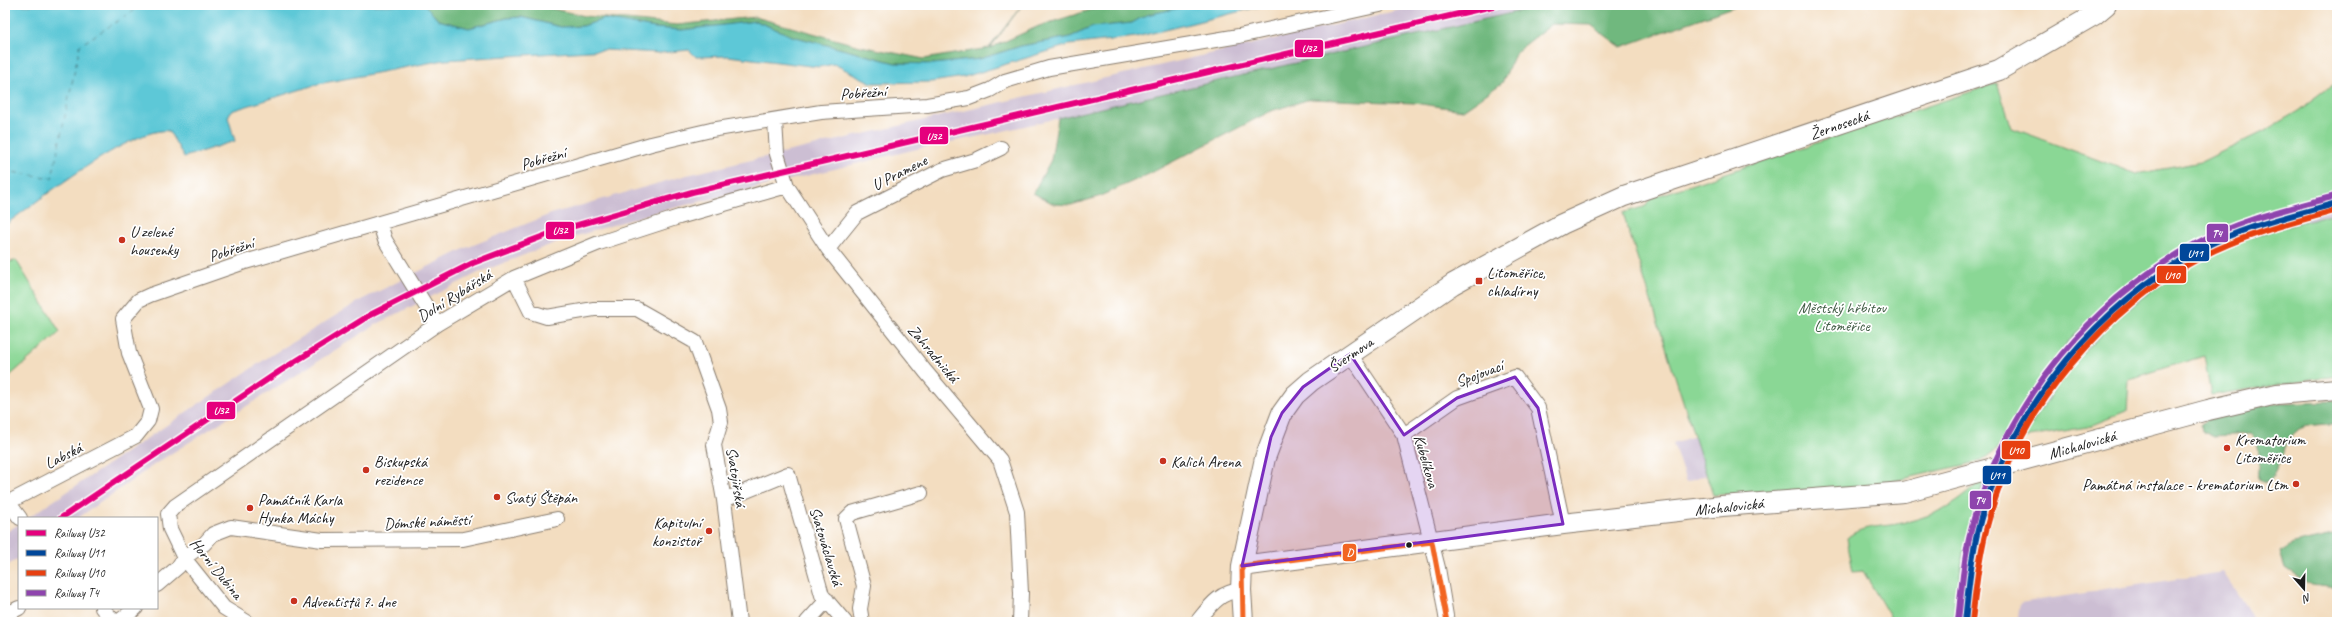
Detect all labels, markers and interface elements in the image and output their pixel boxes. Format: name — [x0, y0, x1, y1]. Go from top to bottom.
line badge: U32 — [1294, 39, 1324, 58]
text: U32 — [1301, 41, 1318, 55]
street label: Pobřežní — [840, 81, 890, 105]
street label: Žernosecká — [1807, 105, 1873, 144]
line badge: U32 — [919, 126, 949, 145]
text: U32 — [926, 129, 943, 143]
street label: Pobřežní — [519, 142, 571, 175]
street label: U Pramene — [869, 150, 932, 195]
line badge: U32 — [545, 221, 575, 240]
place label: U zelené housenky — [130, 222, 180, 260]
text: U32 — [552, 223, 569, 237]
line badge: T4 — [2206, 223, 2229, 243]
text: T4 — [2212, 226, 2224, 240]
street label: Pobřežní — [206, 232, 259, 267]
marker: U zelené housenky — [117, 235, 127, 245]
line badge: U11 — [2179, 243, 2210, 262]
text: U11 — [2187, 246, 2204, 260]
place label: Litoměřice, chladírny — [1487, 263, 1546, 301]
street label: Dolní Rybářská — [414, 264, 497, 327]
line badge: U10 — [2156, 265, 2187, 284]
text: U10 — [2164, 268, 2181, 282]
marker: Litoměřice, chladírny — [1474, 276, 1484, 286]
park label: Městský hřbitov Litoměřice — [1798, 298, 1887, 336]
street label: Zahradnická — [903, 321, 965, 388]
street label: Švermova — [1324, 332, 1378, 377]
street label: Spojovací — [1453, 355, 1509, 392]
line badge: U32 — [206, 401, 236, 420]
text: U32 — [213, 403, 230, 417]
street label: Michalovická — [2046, 425, 2120, 464]
place label: Krematorium Litoměřice — [2235, 430, 2307, 468]
street label: Kubelíkova — [1409, 433, 1444, 492]
street label: Labská — [42, 437, 87, 474]
line badge: U10 — [2001, 440, 2031, 460]
text: U10 — [2008, 443, 2025, 457]
marker: Krematorium Litoměřice — [2222, 443, 2232, 453]
street label: Svatojiřská — [721, 446, 751, 511]
place label: Biskupská rezidence — [374, 452, 429, 490]
place label: Kalich Arena — [1171, 452, 1242, 472]
marker: Kalich Arena — [1158, 456, 1168, 466]
marker: Biskupská rezidence — [361, 465, 371, 475]
line badge: U11 — [1982, 465, 2012, 485]
text: U11 — [1989, 468, 2006, 482]
place label: Památná instalace - krematorium Ltm — [2082, 475, 2289, 495]
marker: Památná instalace - krematorium Ltm — [2291, 479, 2301, 489]
place label: Svatý Štěpán — [505, 488, 578, 508]
place label: Památník Karla Hynka Máchy — [258, 490, 344, 528]
line badge: T4 — [1969, 490, 1992, 510]
marker: Svatý Štěpán — [492, 492, 502, 502]
street label: Michalovická — [1694, 493, 1767, 521]
text: T4 — [1975, 493, 1987, 507]
marker: Památník Karla Hynka Máchy — [245, 503, 255, 513]
street label: Svatováclavská — [805, 504, 848, 590]
street label: Dómské náměstí — [383, 510, 474, 534]
place label: Kapitulní konzistoř — [652, 513, 704, 551]
legend — [18, 517, 158, 609]
text: Railway U32 — [54, 525, 106, 541]
marker: Kapitulní konzistoř — [704, 526, 714, 536]
street label: Horní Dubina — [185, 534, 248, 604]
unlabelled marker — [1404, 540, 1414, 550]
line badge: D — [1342, 543, 1357, 562]
text: Railway U11 — [54, 545, 105, 561]
text: D — [1347, 545, 1355, 559]
text: Railway U10 — [54, 565, 106, 581]
north arrow — [2284, 569, 2324, 609]
text: Railway T4 — [54, 585, 100, 601]
text: N — [2300, 591, 2313, 607]
place label: Adventistů 7. dne — [302, 592, 398, 612]
marker: Adventistů 7. dne — [289, 596, 299, 606]

